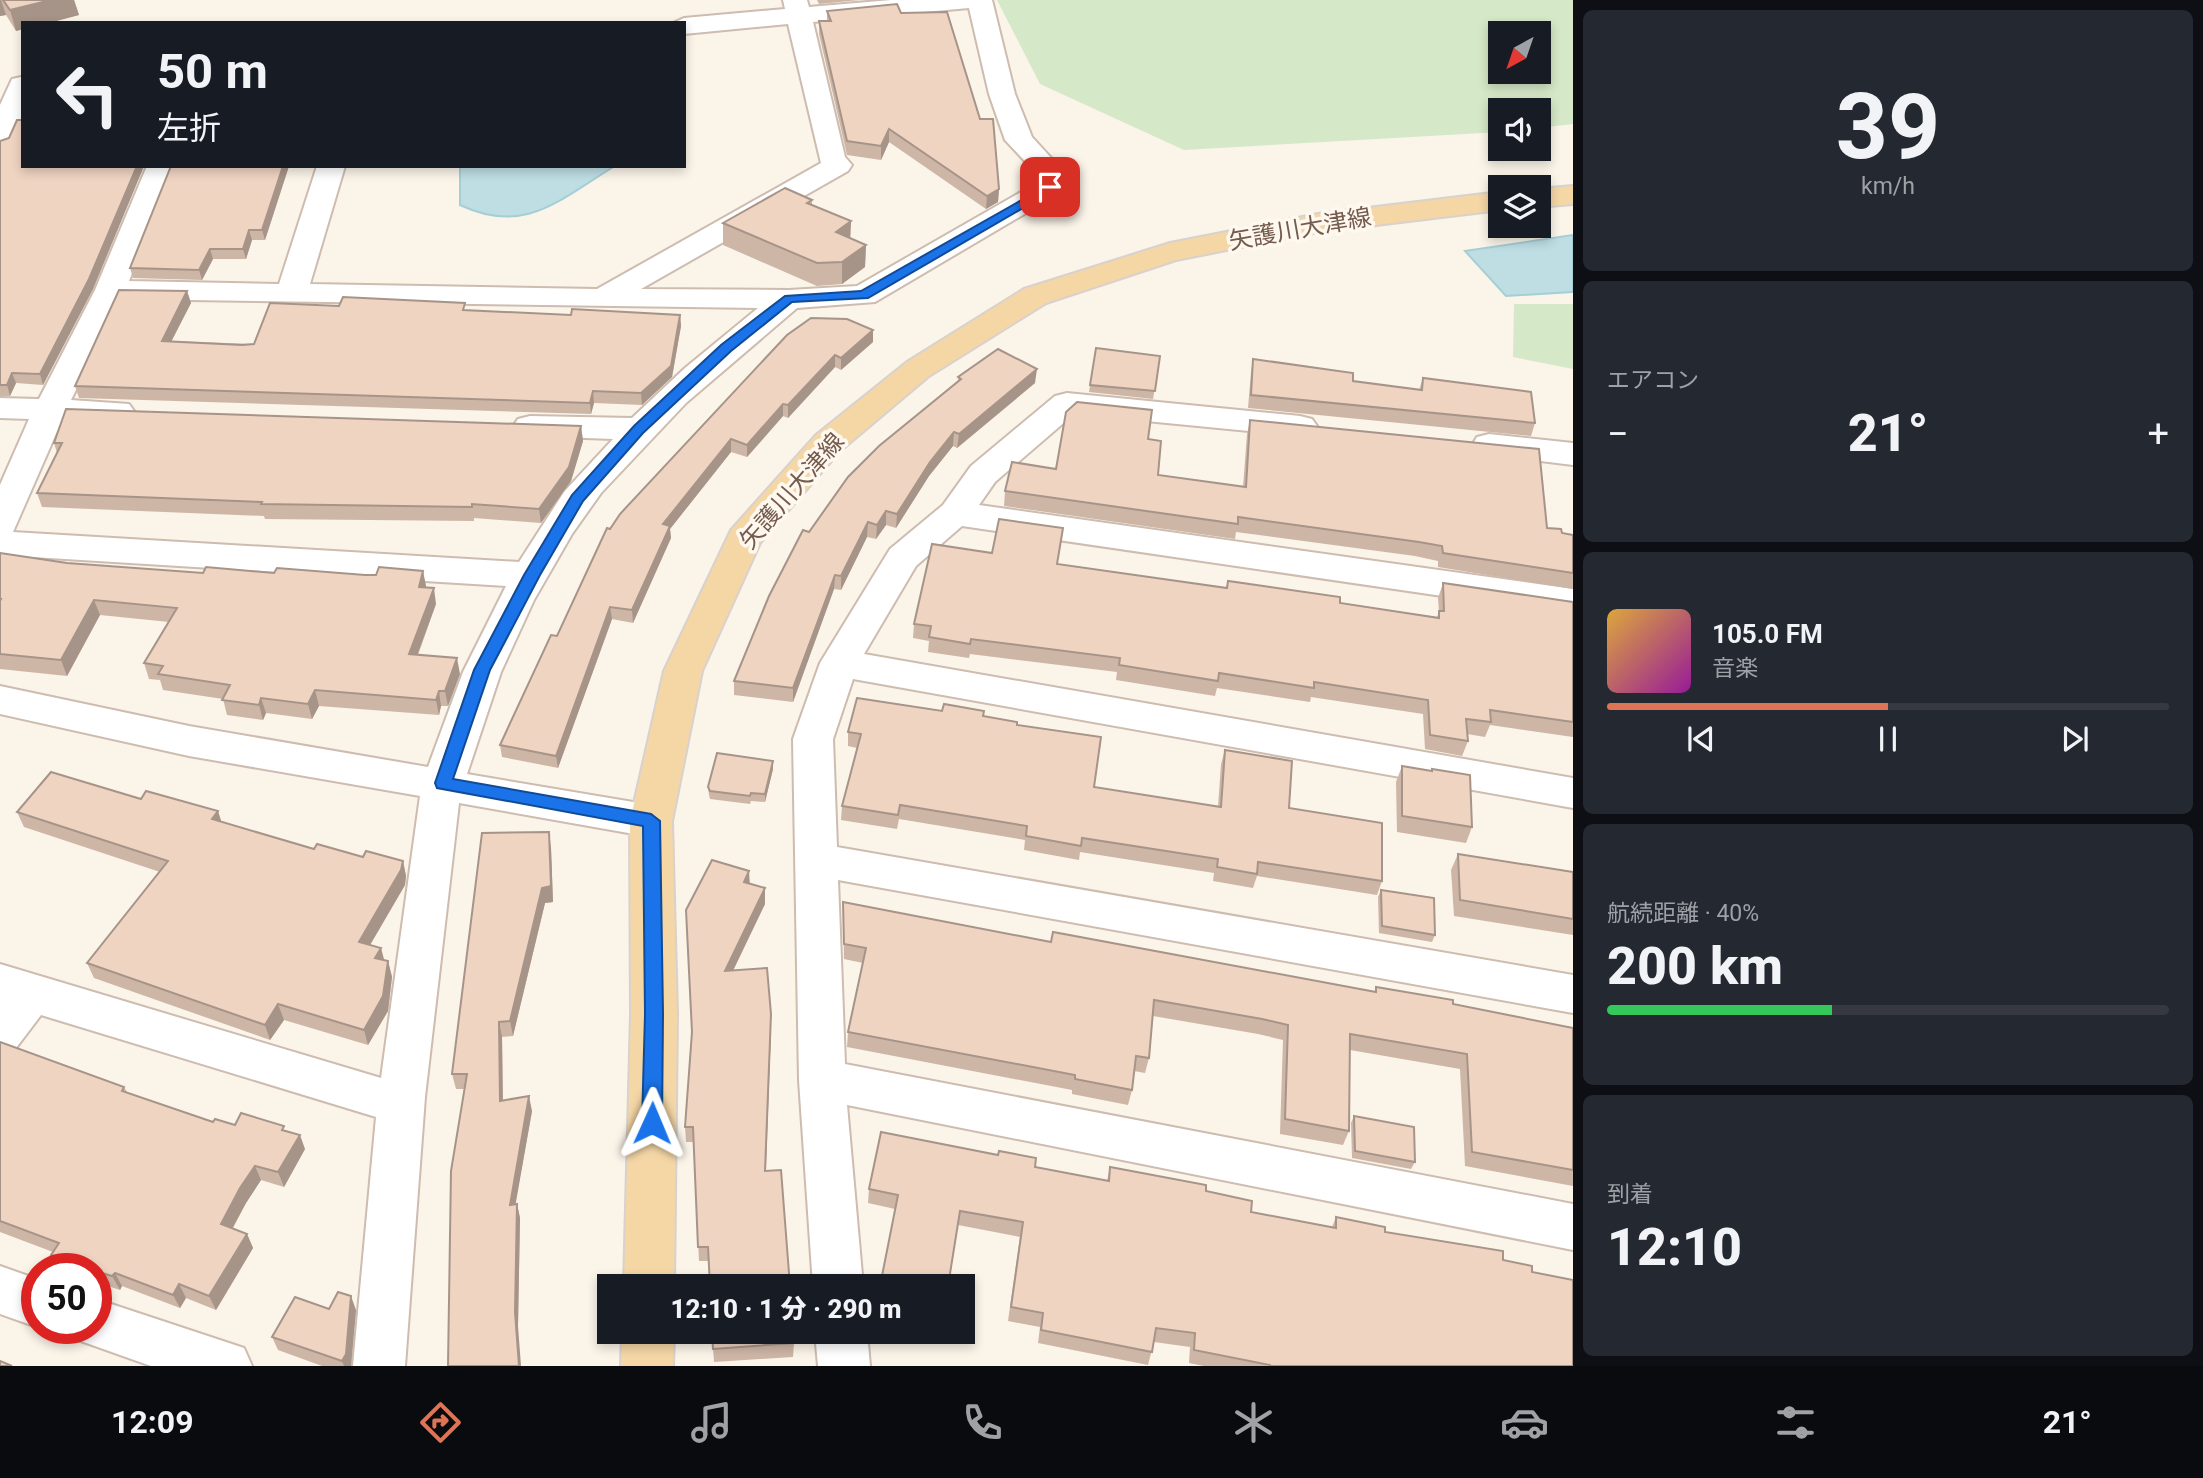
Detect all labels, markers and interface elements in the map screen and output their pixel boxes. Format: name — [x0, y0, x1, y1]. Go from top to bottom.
north arrow — [1488, 21, 1550, 84]
map controls — [1488, 21, 1551, 238]
text: 50 m — [157, 43, 268, 100]
icon: left — [42, 49, 133, 140]
text: 39 — [1836, 74, 1940, 180]
button: sound — [1488, 98, 1551, 161]
text: 左折 — [157, 109, 221, 147]
pin — [1020, 157, 1080, 217]
icon: arrive — [1031, 168, 1069, 206]
text: km/h — [1861, 173, 1915, 200]
button: layers — [1488, 175, 1551, 238]
street label: 矢護川大津線 — [1227, 203, 1373, 255]
text: エアコン — [1607, 367, 1699, 394]
text: 21° — [1848, 403, 1928, 464]
text: − — [1607, 412, 1629, 456]
text: + — [2147, 412, 2169, 456]
street label: 矢護川大津線 — [734, 427, 850, 555]
text: 105.0 FM — [1712, 619, 1823, 649]
text: 音楽 — [1712, 655, 1758, 682]
icon: previous — [1682, 720, 1720, 758]
icon: pause — [1869, 720, 1907, 758]
icon: next — [2056, 720, 2094, 758]
text: 航続距離 · 40% — [1607, 900, 1759, 927]
text: 200 km — [1607, 936, 1783, 997]
position arrow — [615, 1086, 689, 1160]
text: 到着 — [1607, 1181, 1653, 1208]
text: 12:10 — [1607, 1217, 1742, 1278]
speed limit sign: 50 — [21, 1253, 112, 1344]
text: 12:10 · 1 分 · 290 m — [670, 1294, 902, 1324]
icon: directions — [416, 1398, 465, 1447]
icon: music — [687, 1398, 736, 1447]
icon: phone — [958, 1398, 1007, 1447]
icon: climate — [1229, 1398, 1278, 1447]
icon: car — [1500, 1398, 1549, 1447]
icon: filters — [1771, 1398, 1820, 1447]
text: 12:09 — [111, 1403, 194, 1441]
text: 21° — [2043, 1403, 2092, 1441]

